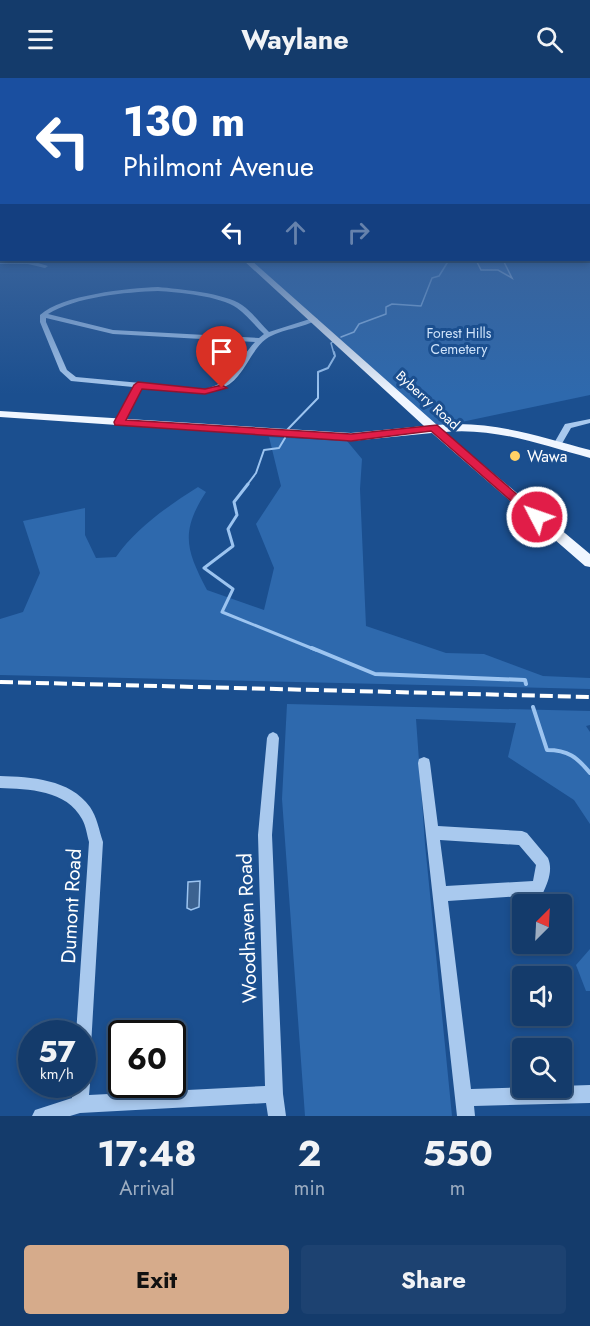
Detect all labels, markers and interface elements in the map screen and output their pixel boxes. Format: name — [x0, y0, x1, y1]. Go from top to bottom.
text: Waylane — [241, 20, 349, 59]
icon: menu — [24, 23, 57, 56]
icon: search — [533, 23, 566, 56]
text: 130 m — [123, 91, 245, 152]
icon: left — [24, 102, 102, 180]
text: Philmont Avenue — [123, 147, 314, 186]
icon: left — [216, 216, 249, 249]
icon: ahead — [279, 216, 312, 249]
icon: right — [342, 216, 375, 249]
park label: Forest Hills Cemetery — [427, 323, 492, 359]
pin — [196, 326, 247, 388]
icon: arrive — [205, 335, 238, 368]
street label: Byberry Road — [392, 366, 464, 434]
place label: Wawa — [527, 445, 567, 468]
marker: Wawa — [508, 449, 522, 463]
position arrow — [505, 485, 569, 549]
street label: Dumont Road — [54, 848, 89, 964]
street label: Woodhaven Road — [230, 853, 265, 1003]
north arrow — [512, 894, 572, 954]
map controls — [512, 894, 572, 1098]
button: sound — [512, 966, 572, 1026]
speed limit sign: 60 — [108, 1020, 186, 1098]
text: 57 — [38, 1030, 76, 1073]
button: search — [512, 1038, 572, 1098]
text: km/h — [40, 1063, 74, 1085]
text: 17:48 — [97, 1127, 197, 1179]
text: 2 — [298, 1127, 321, 1179]
text: 550 — [422, 1127, 493, 1179]
text: Arrival — [119, 1174, 175, 1203]
text: min — [294, 1174, 325, 1203]
text: m — [450, 1174, 465, 1203]
button: Exit — [24, 1245, 289, 1314]
button: Share — [301, 1245, 566, 1314]

